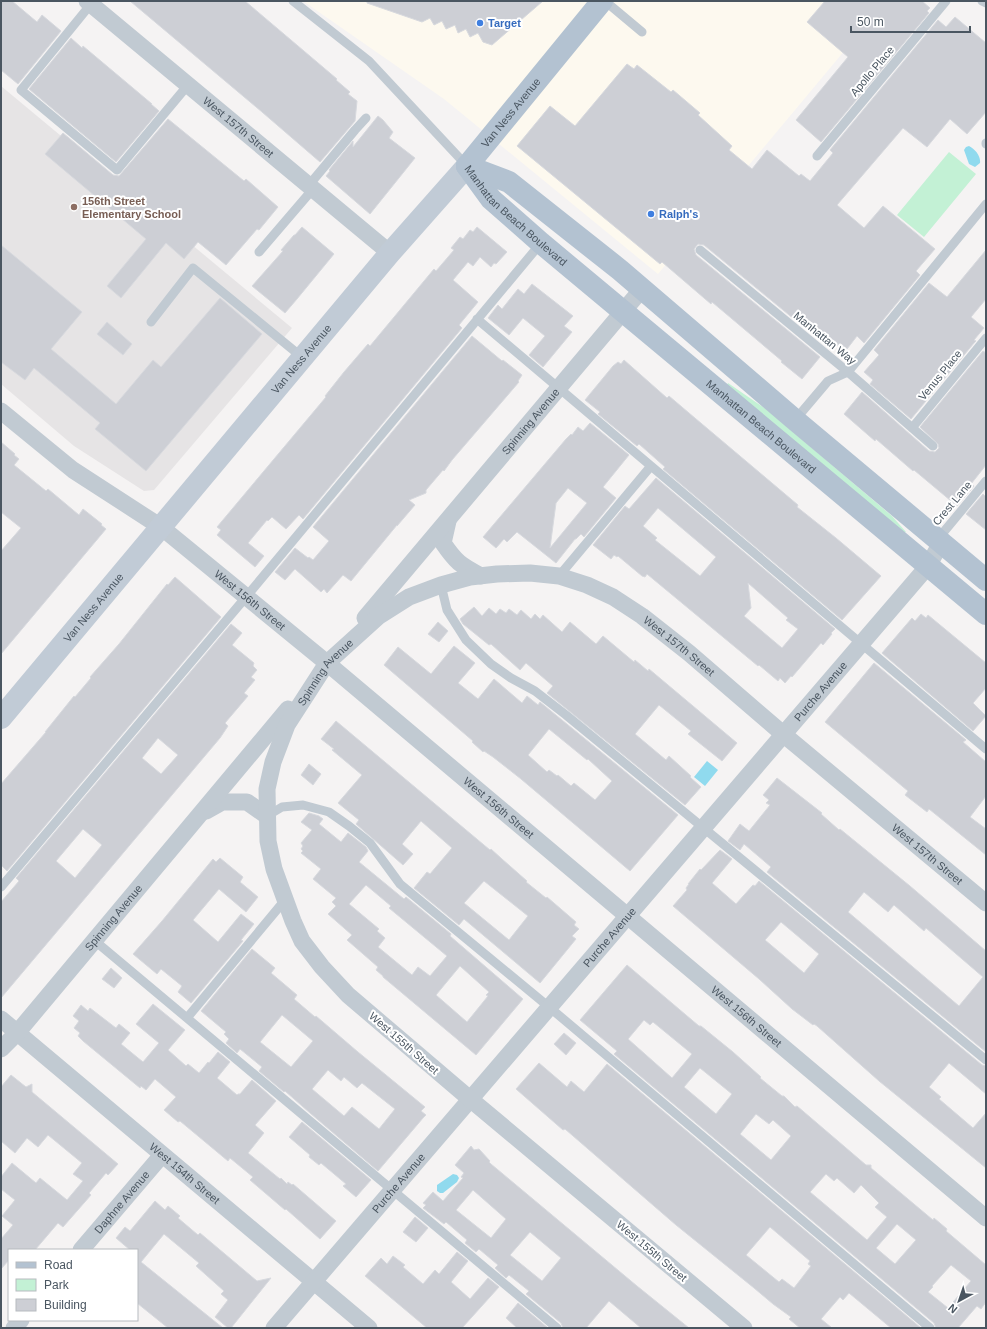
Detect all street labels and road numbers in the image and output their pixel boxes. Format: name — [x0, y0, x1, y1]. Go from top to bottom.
street label: Apollo Place — [848, 44, 896, 98]
street label: Van Ness Avenue — [479, 75, 543, 150]
street label: West 157th Street — [201, 94, 276, 160]
street label: Manhattan Beach Boulevard — [462, 163, 569, 268]
street label: Manhattan Way — [791, 309, 859, 367]
street label: Van Ness Avenue — [269, 322, 334, 396]
street label: Venus Place — [916, 347, 964, 403]
street label: Manhattan Beach Boulevard — [704, 377, 818, 476]
street label: Spinning Avenue — [499, 386, 562, 457]
street label: Crest Lane — [930, 479, 974, 527]
street label: West 156th Street — [212, 567, 288, 632]
street label: Van Ness Avenue — [61, 571, 126, 645]
street label: West 157th Street — [641, 614, 717, 678]
street label: Spinning Avenue — [295, 637, 355, 708]
street label: Purche Avenue — [792, 659, 849, 724]
street label: West 156th Street — [461, 775, 536, 841]
street label: West 157th Street — [890, 821, 965, 887]
street label: Spinning Avenue — [82, 882, 145, 953]
street label: Purche Avenue — [581, 905, 638, 969]
street label: West 156th Street — [709, 983, 784, 1049]
street label: West 155th Street — [367, 1010, 441, 1076]
street label: West 154th Street — [147, 1140, 222, 1206]
street label: Purche Avenue — [370, 1151, 427, 1215]
street label: Daphne Avenue — [92, 1168, 152, 1236]
street label: West 155th Street — [614, 1218, 690, 1284]

